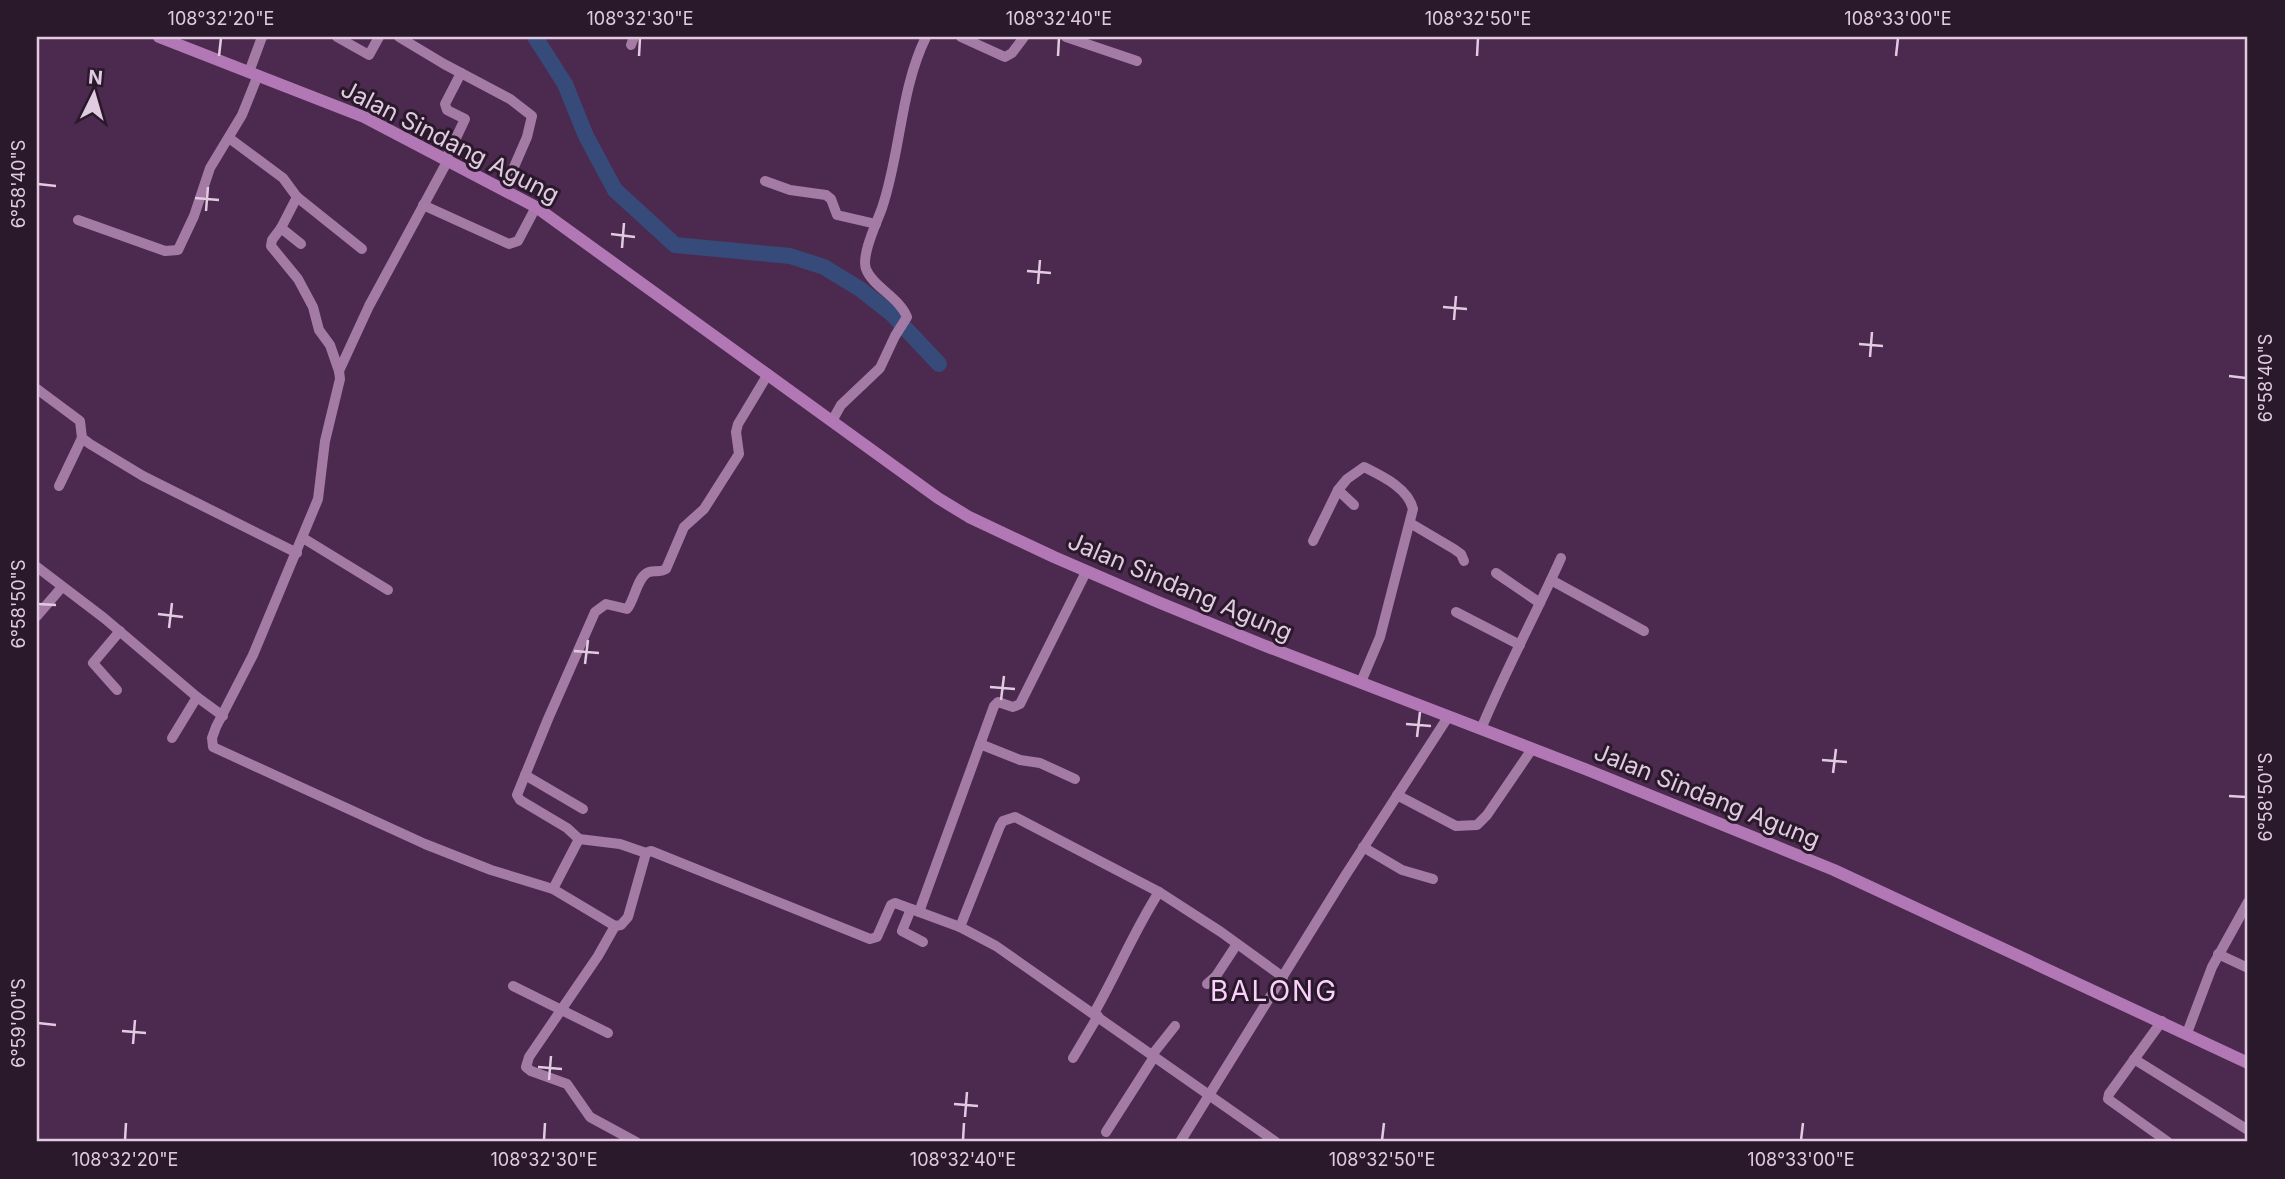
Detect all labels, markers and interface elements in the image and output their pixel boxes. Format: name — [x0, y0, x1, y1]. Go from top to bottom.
text: 108°32'20"E — [168, 8, 274, 29]
text: 108°32'30"E — [587, 8, 693, 29]
text: 108°32'40"E — [1006, 8, 1112, 29]
text: 108°32'50"E — [1425, 8, 1531, 29]
text: 108°33'00"E — [1844, 8, 1952, 29]
north arrow — [60, 60, 130, 130]
text: N — [87, 65, 104, 90]
street label: Jalan Sindang Agung — [336, 74, 564, 209]
text: 6°58'40"S — [8, 140, 29, 228]
text: 6°58'40"S — [2255, 334, 2276, 422]
street label: Jalan Sindang Agung — [1064, 526, 1297, 647]
text: 6°58'50"S — [8, 559, 29, 649]
street label: Jalan Sindang Agung — [1590, 737, 1824, 854]
text: 6°58'50"S — [2255, 752, 2276, 842]
district label: BALONG — [1210, 974, 1338, 1008]
text: 6°59'00"S — [8, 978, 29, 1068]
text: 108°32'20"E — [72, 1149, 178, 1170]
text: 108°32'30"E — [491, 1149, 597, 1170]
text: 108°32'40"E — [910, 1149, 1016, 1170]
text: 108°32'50"E — [1329, 1149, 1435, 1170]
text: 108°33'00"E — [1747, 1149, 1855, 1170]

